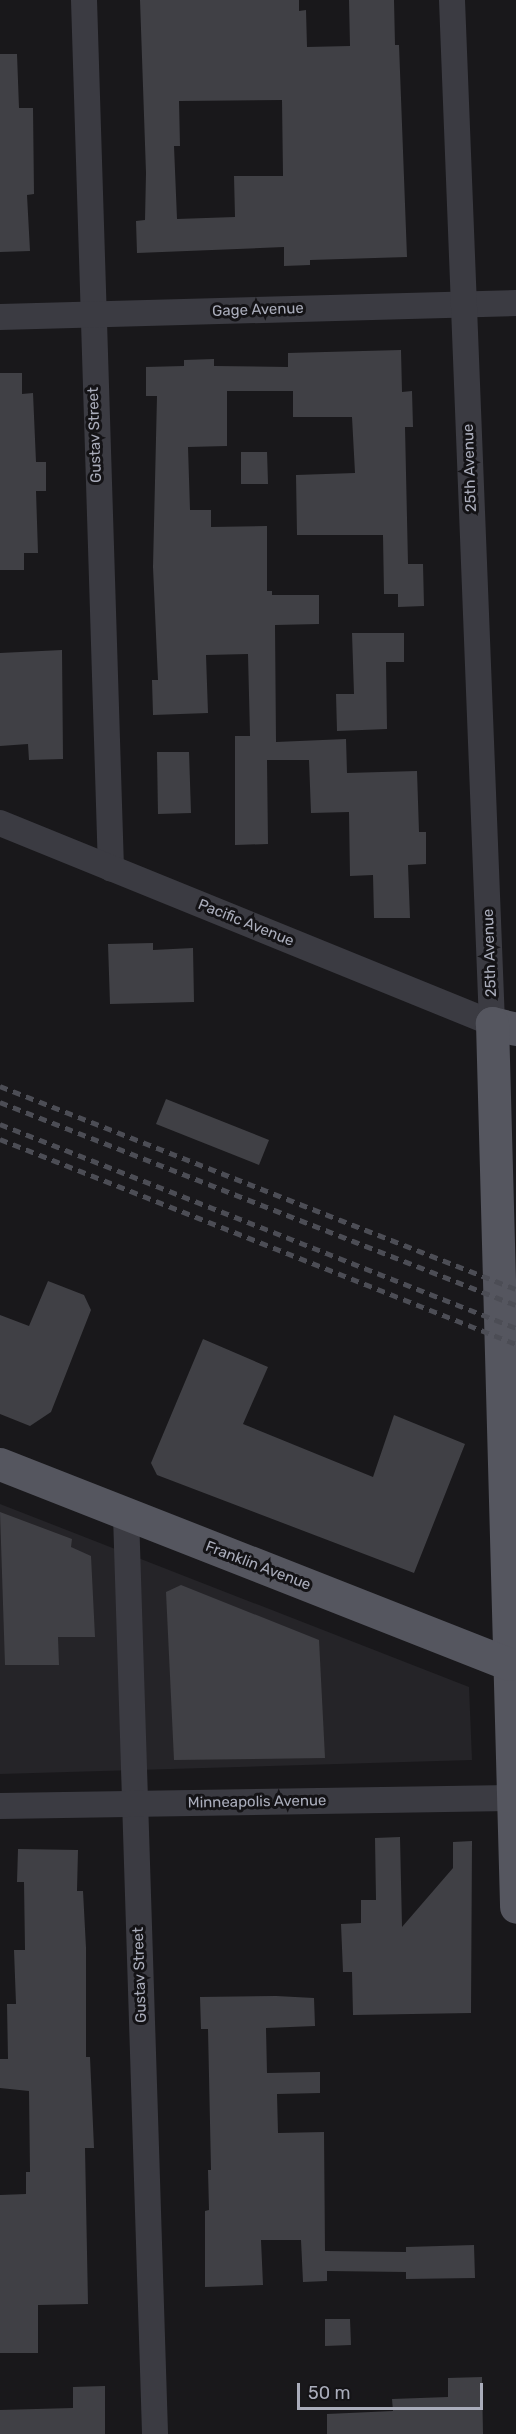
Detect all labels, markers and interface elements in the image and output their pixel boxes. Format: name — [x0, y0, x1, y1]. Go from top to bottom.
street label: Gage Avenue — [212, 299, 304, 321]
street label: Gustav Street — [84, 387, 106, 483]
street label: 25th Avenue — [459, 423, 481, 513]
street label: Pacific Avenue — [195, 895, 297, 951]
street label: 25th Avenue — [479, 908, 501, 998]
street label: Franklin Avenue — [203, 1538, 313, 1594]
street label: Minneapolis Avenue — [187, 1792, 327, 1812]
street label: Gustav Street — [129, 1927, 151, 2023]
scale bar — [300, 2371, 486, 2409]
text: 50 m — [308, 2382, 351, 2404]

